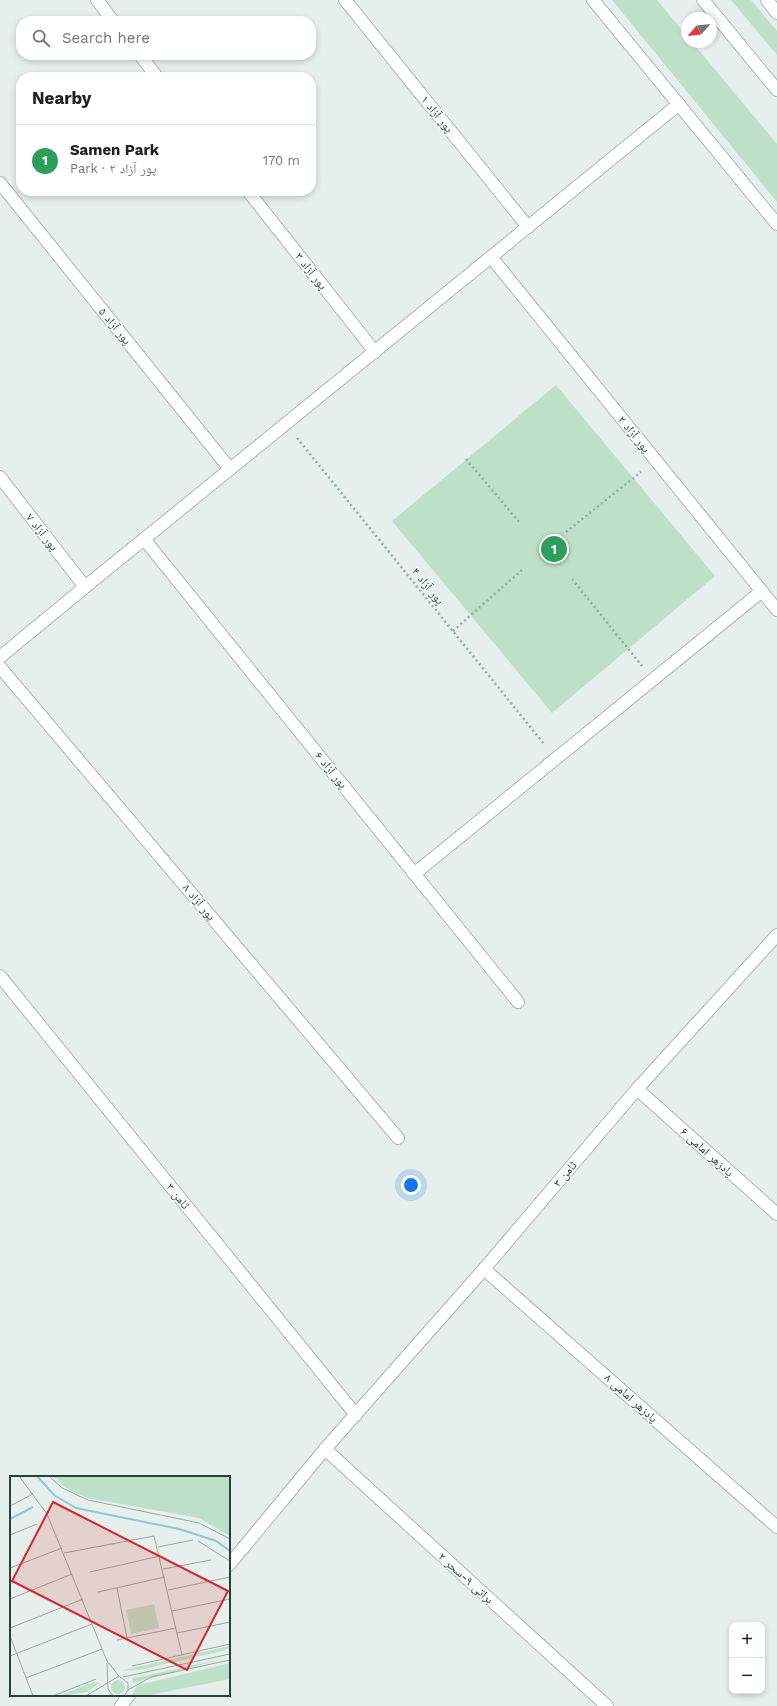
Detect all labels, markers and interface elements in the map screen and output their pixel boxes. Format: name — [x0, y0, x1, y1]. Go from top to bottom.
north arrow — [681, 12, 717, 48]
search box — [16, 16, 316, 60]
icon: search — [30, 27, 52, 49]
text: Search here — [62, 29, 150, 47]
text: Nearby — [32, 88, 91, 108]
street label: پور آزاد ۱ — [418, 93, 456, 136]
text: Samen Park — [70, 141, 159, 159]
text: 1 — [42, 153, 48, 168]
text: 170 m — [263, 153, 300, 168]
text: Park · پور آزاد ۲ — [70, 161, 156, 176]
street label: پور آزاد ۳ — [292, 250, 330, 293]
street label: پور آزاد ۵ — [96, 305, 134, 348]
street label: پور آزاد ۲ — [615, 413, 653, 456]
street label: پور آزاد ۷ — [23, 511, 61, 554]
pin: 1 — [541, 534, 567, 564]
street label: پور آزاد ۴ — [409, 565, 447, 608]
street label: پور آزاد ۶ — [312, 749, 350, 792]
street label: پور آزاد ۸ — [180, 881, 219, 923]
street label: پادزهر امامی ۶ — [678, 1125, 737, 1180]
street label: ثامن ۳ — [550, 1158, 580, 1190]
your location — [401, 1175, 421, 1195]
street label: ثامن ۳ — [163, 1180, 193, 1212]
street label: پادزهر امامی ۸ — [602, 1371, 661, 1426]
inset map — [10, 1476, 230, 1696]
street label: براتی ۹-سحر ۲ — [435, 1550, 496, 1607]
map controls — [729, 1622, 765, 1694]
button: + — [729, 1622, 765, 1658]
button: − — [729, 1658, 765, 1694]

